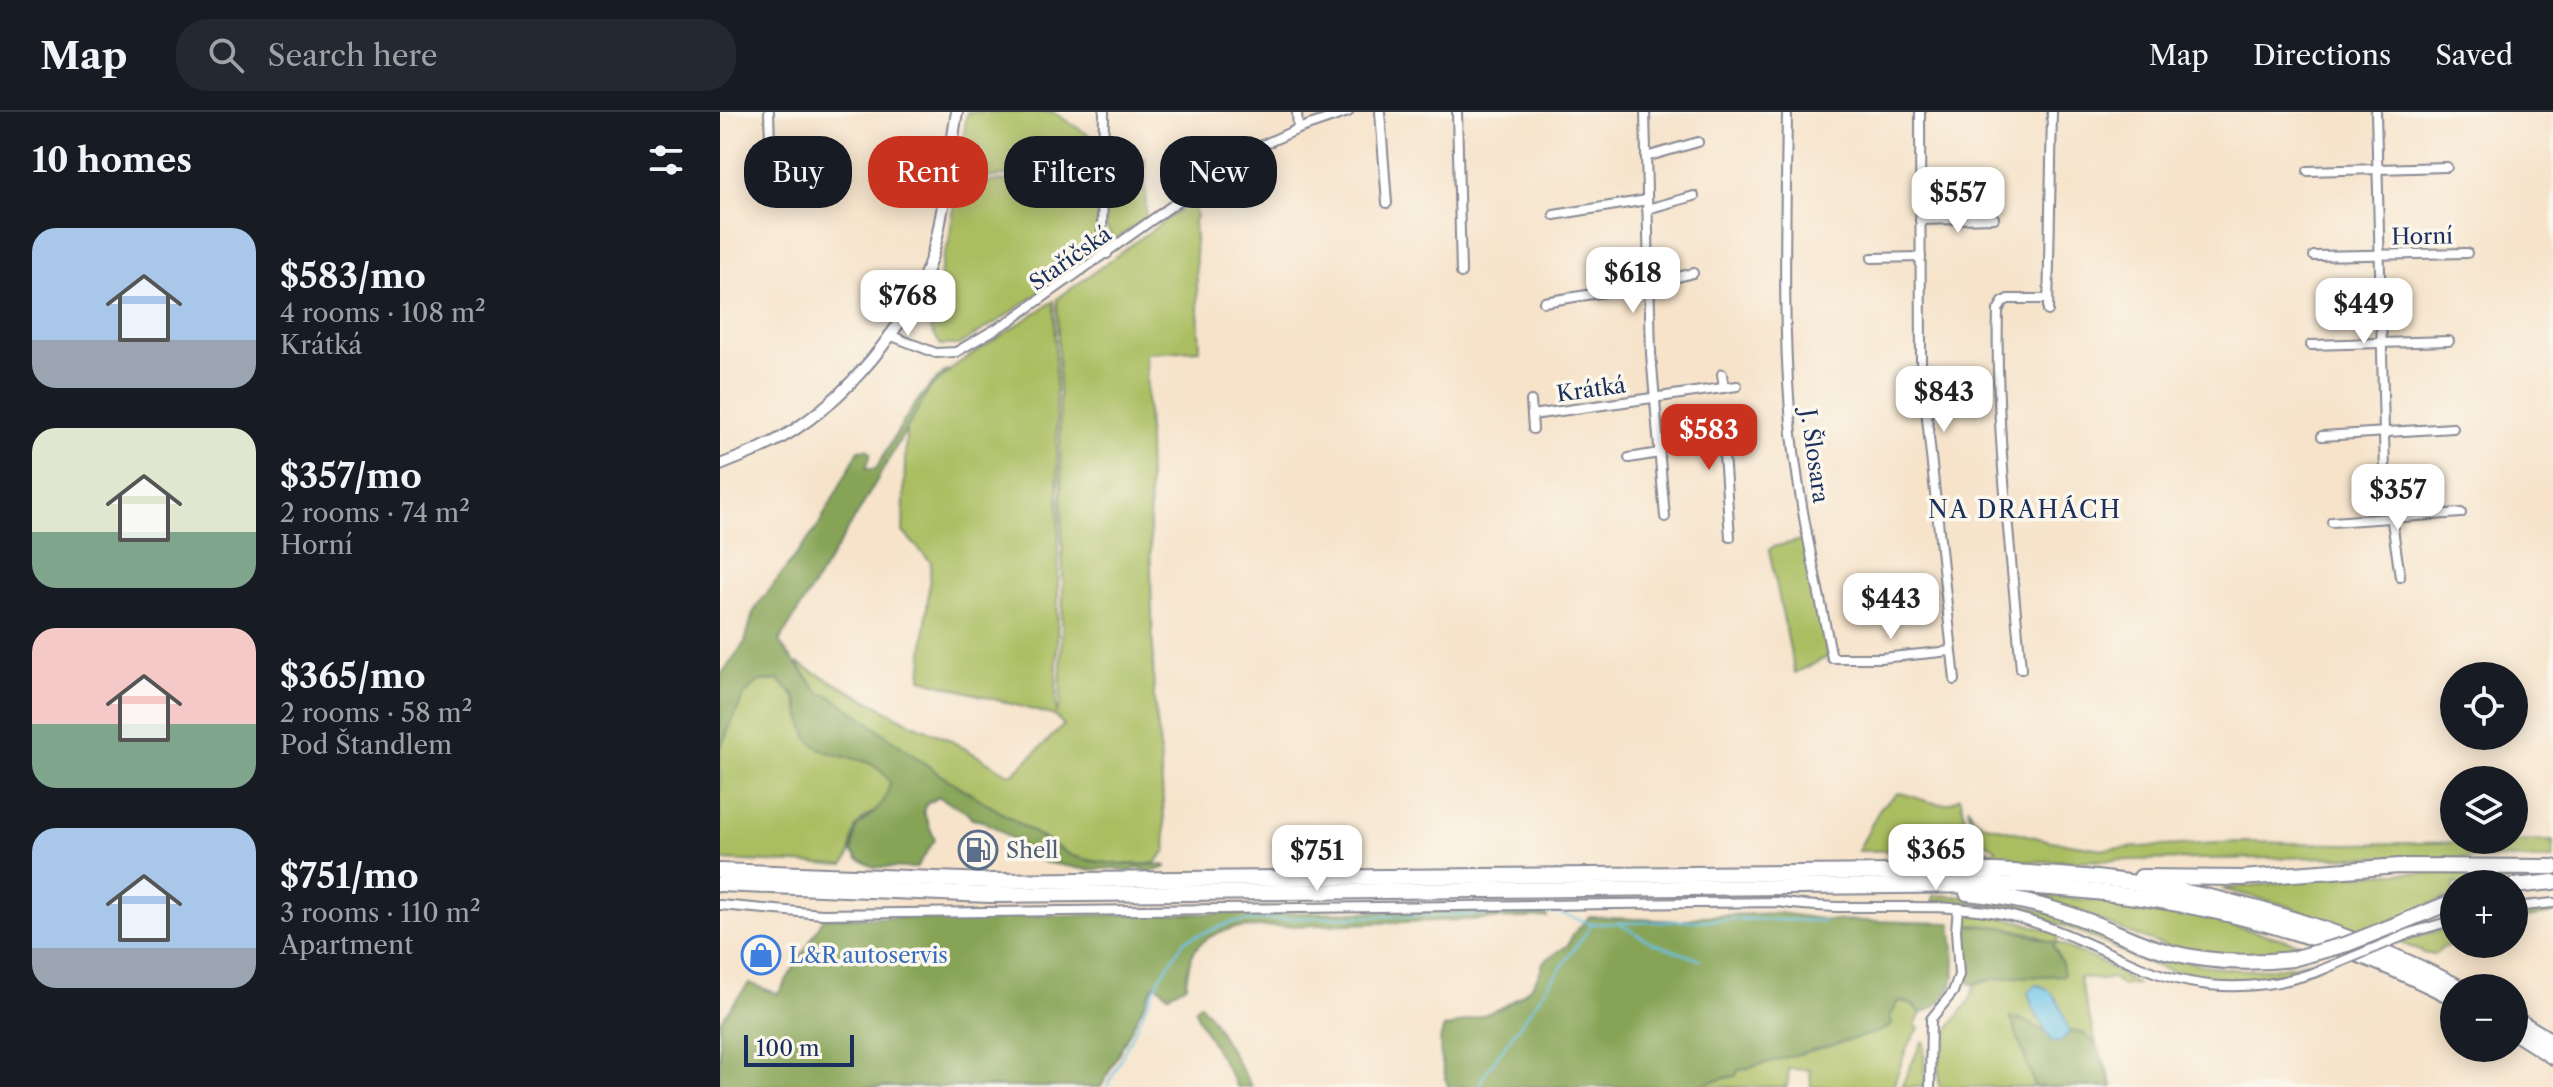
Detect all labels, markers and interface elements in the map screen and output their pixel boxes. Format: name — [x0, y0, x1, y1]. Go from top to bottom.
search box — [176, 19, 736, 91]
text: Map — [40, 32, 128, 79]
icon: search — [204, 33, 248, 77]
text: Search here — [268, 37, 438, 74]
text: Map — [2149, 38, 2209, 72]
text: Directions — [2253, 38, 2391, 72]
text: Saved — [2435, 38, 2513, 72]
chip: Buy — [744, 136, 852, 208]
chip: Rent — [868, 136, 988, 208]
chip: Filters — [1004, 136, 1144, 208]
chip: New — [1160, 136, 1277, 208]
icon: filters — [644, 138, 688, 182]
text: 10 homes — [32, 139, 192, 181]
pin: $557 — [1911, 167, 2005, 235]
text: $557 — [1930, 177, 1986, 209]
street label: Staříčská — [1024, 220, 1117, 296]
street label: Horní — [2391, 222, 2453, 251]
pin: $618 — [1586, 247, 1680, 315]
text: $583/mo — [280, 255, 426, 297]
text: $618 — [1604, 257, 1662, 289]
icon: home — [96, 260, 192, 356]
pin: $768 — [861, 270, 955, 338]
pin: $449 — [2317, 278, 2411, 346]
text: $768 — [878, 280, 938, 312]
text: $449 — [2334, 288, 2394, 320]
text: 4 rooms · 108 m² — [280, 297, 486, 329]
text: Krátká — [280, 329, 362, 361]
pin: $843 — [1897, 366, 1991, 434]
street label: Krátká — [1555, 371, 1628, 408]
text: $843 — [1914, 376, 1974, 408]
pin: $583 — [1662, 404, 1756, 472]
street label: J. Šlosara — [1794, 404, 1835, 505]
text: $583 — [1679, 414, 1739, 446]
text: $357/mo — [280, 455, 422, 497]
icon: home — [96, 460, 192, 556]
pin: $357 — [2351, 464, 2445, 532]
text: $357 — [2369, 474, 2427, 506]
district label: NA DRAHÁCH — [1928, 495, 2122, 524]
text: 2 rooms · 74 m² — [280, 497, 470, 529]
text: Horní — [280, 529, 353, 561]
pin: $443 — [1844, 573, 1938, 641]
text: $443 — [1861, 583, 1921, 615]
text: $365/mo — [280, 655, 426, 697]
icon: home — [96, 660, 192, 756]
map controls — [2440, 662, 2528, 1062]
button: locate — [2440, 662, 2528, 750]
text: 2 rooms · 58 m² — [280, 697, 472, 729]
text: Pod Štandlem — [280, 729, 452, 761]
button: layers — [2440, 766, 2528, 854]
pin: $365 — [1889, 824, 1983, 892]
pin: $751 — [1270, 825, 1364, 893]
fuel station icon: Shell — [957, 829, 999, 871]
text: $365 — [1906, 834, 1966, 866]
text: $751 — [1290, 835, 1344, 867]
place label: Shell — [1006, 837, 1059, 864]
text: $751/mo — [280, 855, 419, 897]
icon: home — [96, 860, 192, 956]
button: + — [2440, 870, 2528, 958]
text: 3 rooms · 110 m² — [280, 897, 481, 929]
text: Apartment — [280, 929, 413, 961]
shop icon: L&R autoservis — [740, 934, 782, 976]
place label: L&R autoservis — [789, 942, 948, 969]
button: − — [2440, 974, 2528, 1062]
scale bar — [744, 1031, 854, 1067]
text: 100 m — [756, 1035, 819, 1062]

